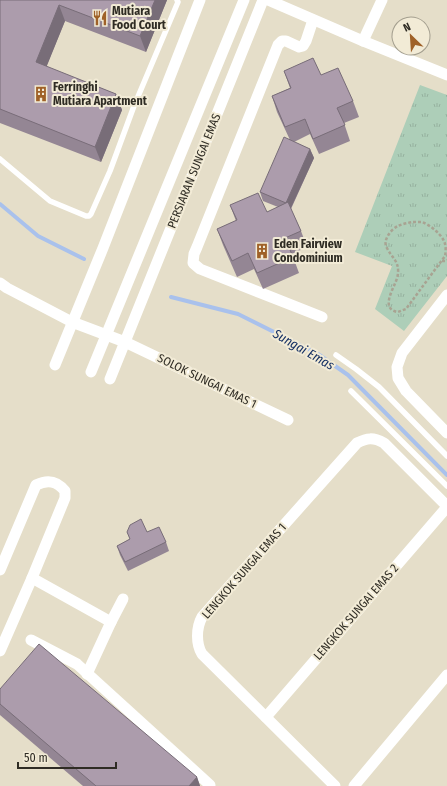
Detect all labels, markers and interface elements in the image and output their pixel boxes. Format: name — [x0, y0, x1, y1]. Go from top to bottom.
place label: Mutiara Food Court — [112, 4, 167, 32]
restaurant icon: Mutiara Food Court — [91, 9, 109, 27]
north arrow — [391, 16, 431, 56]
text: N — [401, 20, 413, 35]
place label: Ferringhi Mutiara Apartment — [53, 80, 148, 108]
building icon: Ferringhi Mutiara Apartment — [32, 85, 50, 103]
street label: PERSIARAN SUNGAI EMAS — [165, 112, 223, 230]
place label: Eden Fairview Condominium — [274, 237, 343, 265]
building icon: Eden Fairview Condominium — [253, 242, 271, 260]
water label: Sungai Emas — [270, 325, 337, 373]
street label: SOLOK SUNGAI EMAS 1 — [155, 351, 259, 411]
street label: LENGKOK SUNGAI EMAS 1 — [199, 521, 289, 621]
street label: LENGKOK SUNGAI EMAS 2 — [311, 561, 401, 663]
scale bar — [18, 744, 116, 770]
text: 50 m — [24, 751, 48, 765]

